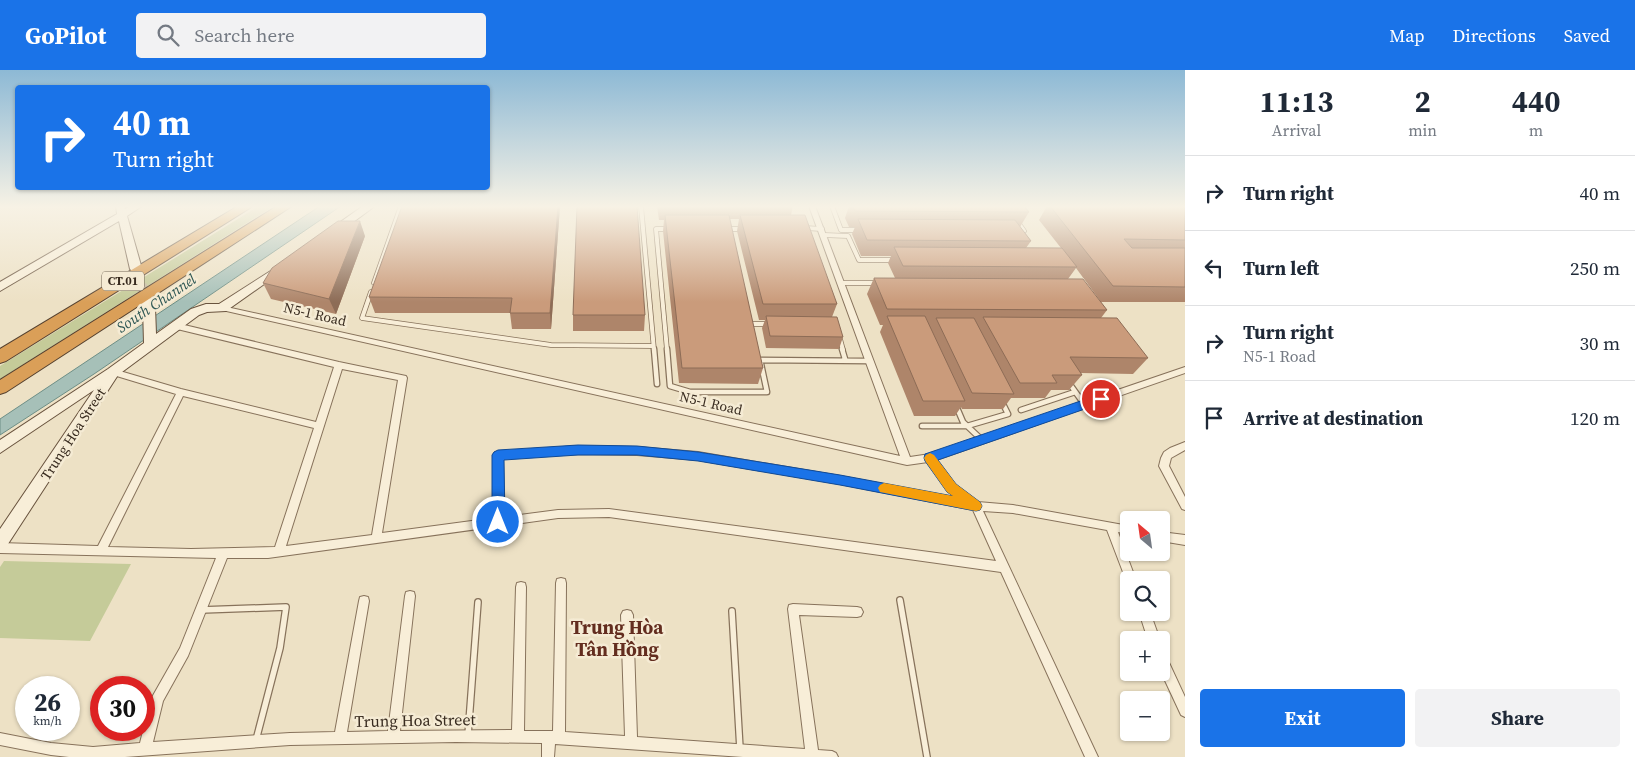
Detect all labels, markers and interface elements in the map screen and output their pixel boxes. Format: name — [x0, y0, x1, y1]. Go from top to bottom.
search box — [136, 13, 486, 58]
text: GoPilot — [25, 19, 106, 52]
icon: search — [154, 21, 182, 49]
text: Search here — [194, 22, 295, 48]
text: Map — [1389, 23, 1425, 48]
text: Directions — [1453, 23, 1536, 48]
text: Saved — [1564, 23, 1610, 48]
text: 11:13 — [1260, 81, 1334, 122]
text: 2 — [1414, 81, 1431, 122]
text: 440 — [1512, 81, 1560, 122]
text: 40 m — [113, 99, 190, 147]
icon: right — [30, 105, 95, 170]
text: Arrival — [1272, 119, 1321, 141]
text: min — [1408, 119, 1437, 141]
text: m — [1529, 119, 1543, 141]
text: Turn right — [113, 144, 214, 174]
icon: right — [1200, 179, 1228, 207]
text: Turn right — [1243, 180, 1334, 206]
text: 40 m — [1579, 180, 1620, 206]
icon: left — [1200, 254, 1228, 282]
text: Turn left — [1243, 255, 1319, 281]
text: 250 m — [1570, 255, 1620, 281]
water label: South Channel — [112, 268, 201, 337]
road number: CT.01 — [102, 272, 144, 290]
street label: N5-1 Road — [282, 297, 348, 331]
text: Turn right — [1243, 319, 1334, 345]
icon: right — [1200, 329, 1228, 357]
text: 30 m — [1579, 330, 1620, 356]
text: N5-1 Road — [1243, 345, 1316, 367]
pin — [1080, 378, 1122, 420]
street label: Trung Hoa Street — [36, 384, 111, 484]
icon: arrive — [1087, 385, 1115, 413]
street label: N5-1 Road — [678, 386, 744, 420]
icon: arrive — [1200, 404, 1228, 432]
text: Arrive at destination — [1243, 405, 1423, 431]
text: 120 m — [1570, 405, 1620, 431]
position arrow — [471, 495, 523, 547]
north arrow — [1120, 511, 1170, 561]
map controls — [1120, 511, 1170, 741]
button: search — [1120, 571, 1170, 621]
district label: Trung Hòa Tân Hồng — [571, 614, 664, 662]
button: + — [1120, 631, 1170, 681]
speed limit sign: 30 — [90, 676, 155, 741]
text: 26 — [34, 685, 61, 719]
button: Exit — [1200, 689, 1405, 747]
button: Share — [1415, 689, 1620, 747]
button: − — [1120, 691, 1170, 741]
street label: Trung Hoa Street — [354, 708, 477, 732]
text: km/h — [33, 713, 62, 729]

